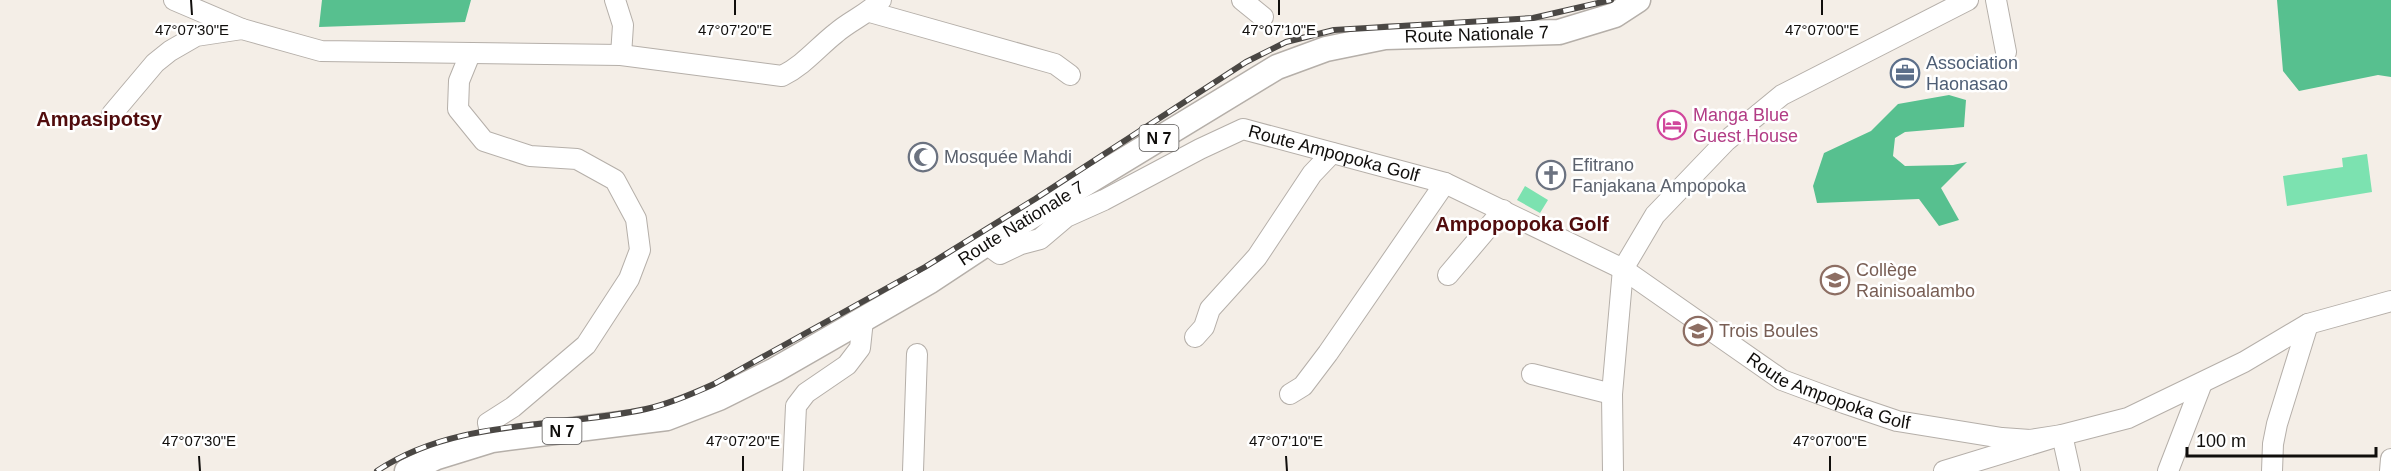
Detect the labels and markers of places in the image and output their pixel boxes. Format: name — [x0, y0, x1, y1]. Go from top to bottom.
place label: Association Haonasao — [1926, 53, 2018, 94]
office icon: Association Haonasao — [1889, 57, 1921, 89]
place label: Manga Blue Guest House — [1693, 105, 1798, 146]
hotel icon: Manga Blue Guest House — [1656, 109, 1688, 141]
mosque icon: Mosquée Mahdi — [907, 141, 939, 173]
place label: Mosquée Mahdi — [944, 147, 1072, 167]
place label: Efitrano Fanjakana Ampopoka — [1572, 155, 1747, 196]
church icon: Efitrano Fanjakana Ampopoka — [1535, 159, 1567, 191]
place label: Collège Rainisoalambo — [1856, 260, 1975, 301]
school or university icon: Collège Rainisoalambo — [1819, 264, 1851, 296]
school or university icon: Trois Boules — [1682, 315, 1714, 347]
place label: Trois Boules — [1719, 321, 1818, 341]

